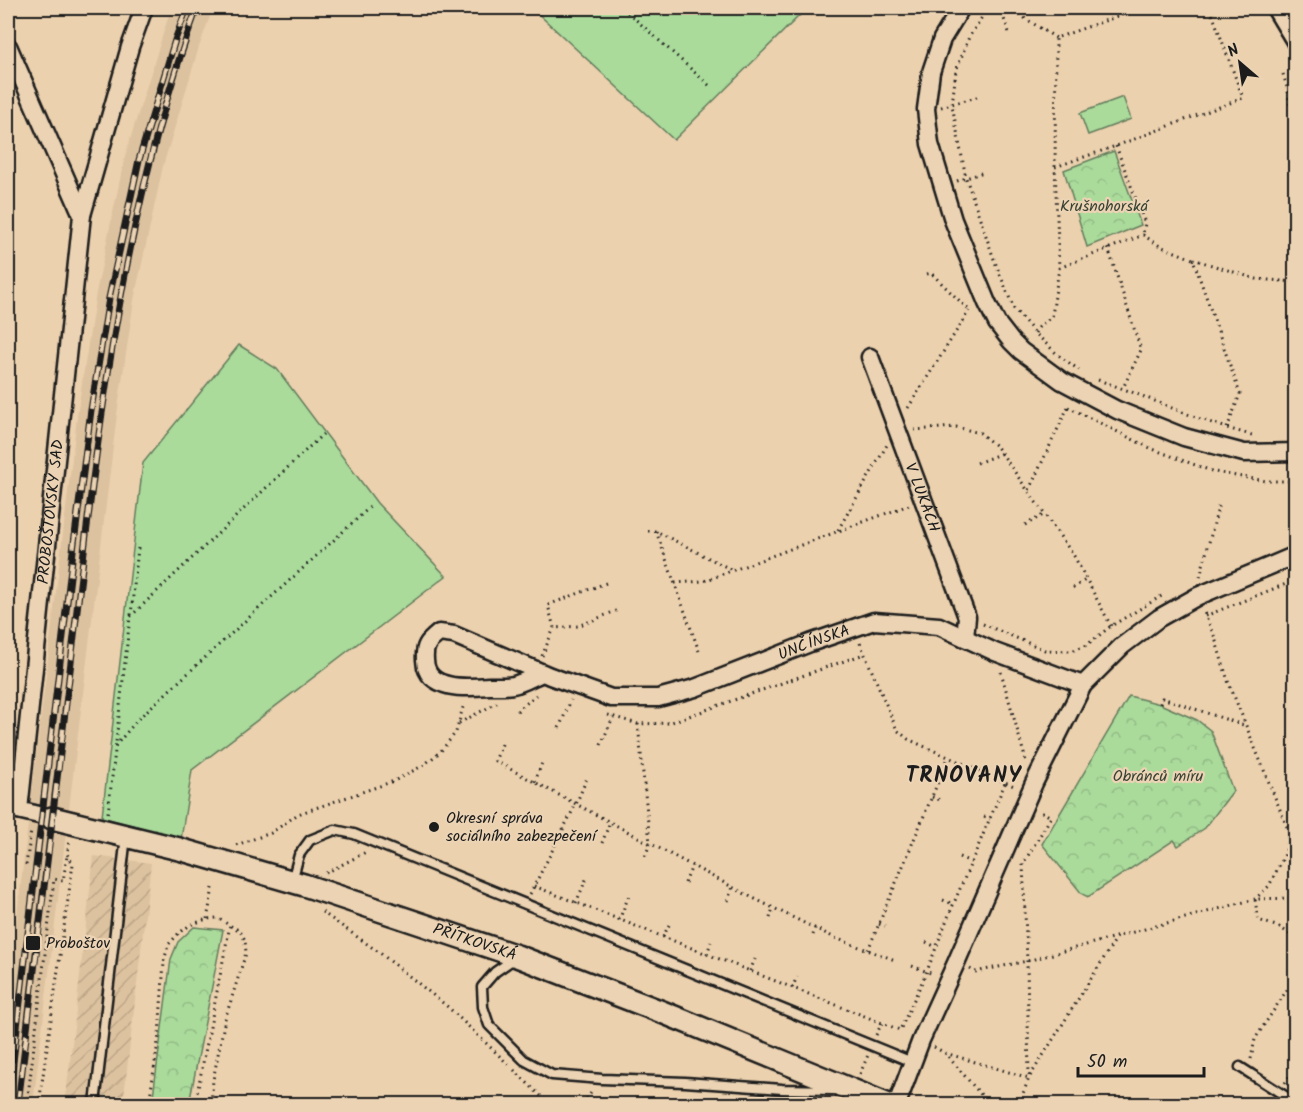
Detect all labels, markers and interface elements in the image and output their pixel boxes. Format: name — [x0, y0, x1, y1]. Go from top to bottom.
north arrow — [1210, 33, 1270, 93]
text: N — [1223, 38, 1244, 65]
park label: Krušnohorská — [1060, 194, 1149, 219]
street label: PROBOŠTOVSKÝ SAD — [31, 438, 71, 585]
street label: V LUKÁCH — [898, 459, 947, 536]
street label: UNČÍNSKÁ — [774, 618, 854, 667]
district label: TRNOVANY — [906, 759, 1022, 794]
park label: Obránců míru — [1113, 764, 1203, 789]
place label: Okresní správa sociálního zabezpečení — [446, 806, 598, 849]
marker: Okresní správa sociálního zabezpečení — [427, 820, 441, 834]
street label: PŘÍTKOVSKÁ — [430, 916, 520, 968]
place label: Proboštov — [46, 931, 110, 956]
marker: Proboštov — [24, 934, 42, 952]
scale bar — [1078, 1040, 1204, 1078]
text: 50 m — [1087, 1048, 1127, 1077]

